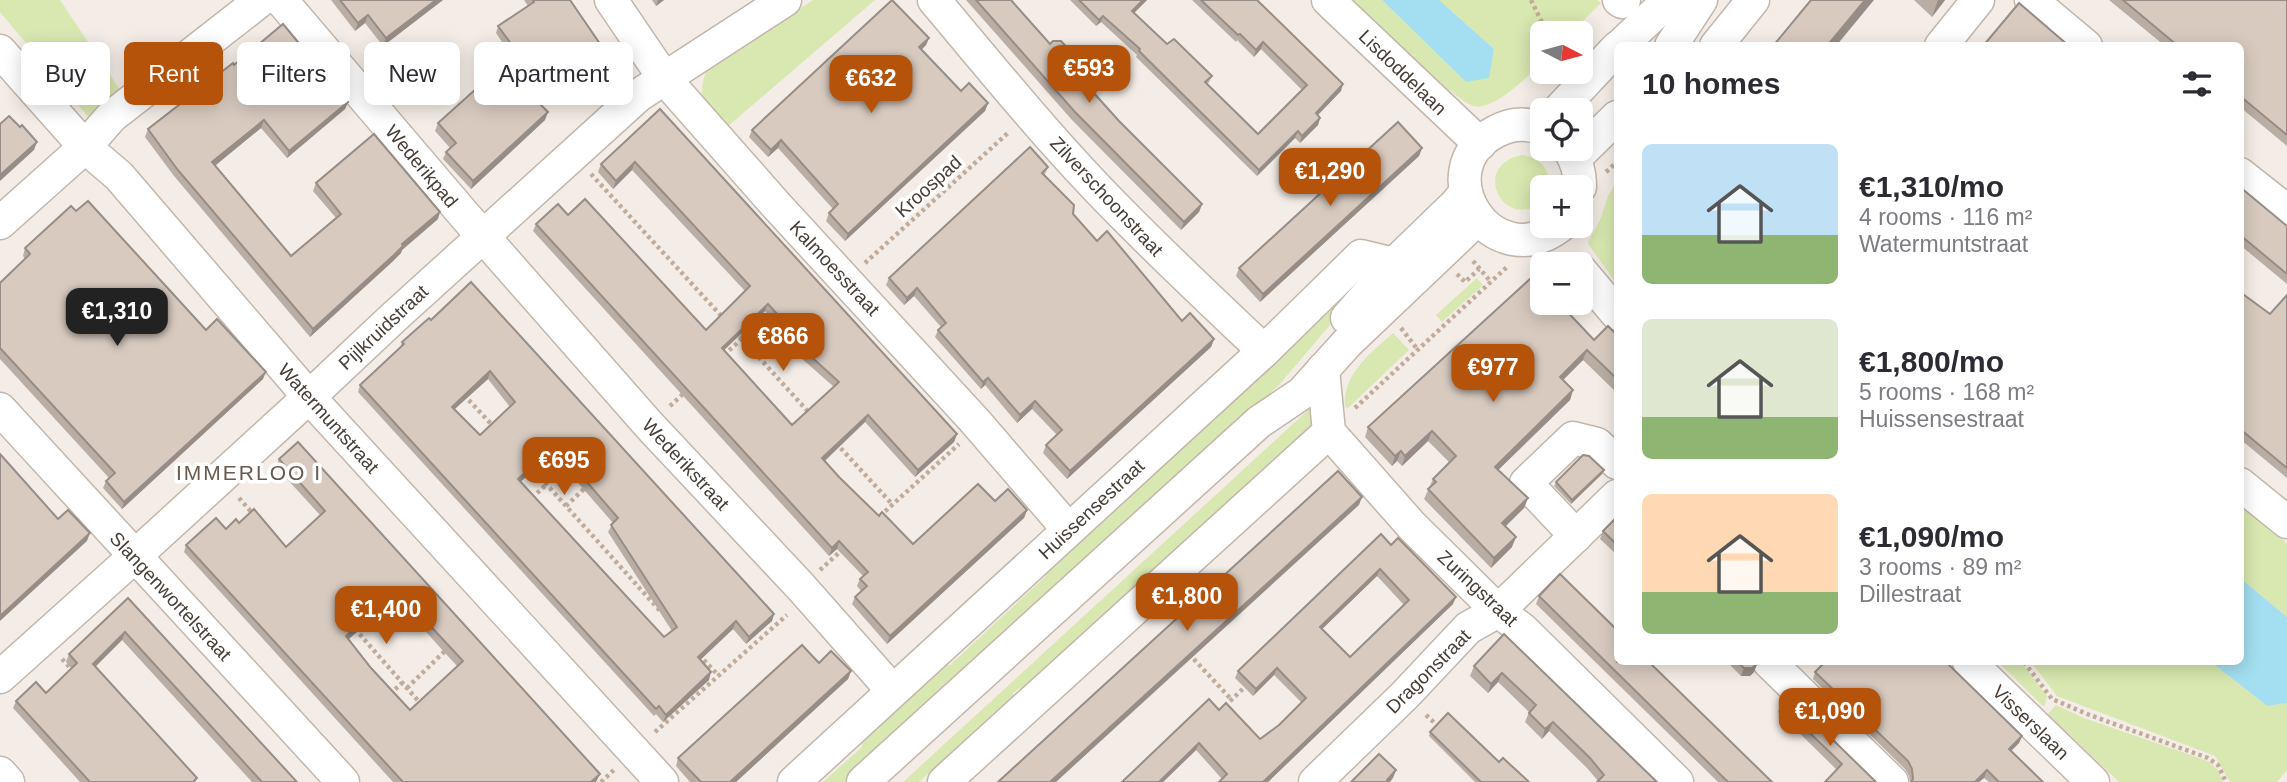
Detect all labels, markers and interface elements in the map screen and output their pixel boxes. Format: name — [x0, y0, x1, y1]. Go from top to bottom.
north arrow — [1530, 21, 1592, 84]
map controls — [1530, 21, 1593, 315]
street label: Lisdoddelaan — [1355, 26, 1451, 119]
chip: Buy — [21, 42, 110, 105]
chip: Rent — [124, 42, 223, 105]
chip: Filters — [237, 42, 350, 105]
chip: New — [364, 42, 460, 105]
chip: Apartment — [474, 42, 633, 105]
pin: €593 — [1048, 46, 1130, 105]
pin: €632 — [830, 55, 912, 115]
text: €593 — [1063, 55, 1115, 81]
text: €632 — [845, 65, 897, 91]
icon: filters — [2178, 65, 2216, 103]
text: 10 homes — [1642, 67, 1780, 100]
button: locate — [1530, 98, 1593, 161]
street label: Wederikpad — [381, 121, 462, 212]
street label: Zilverschoonstraat — [1046, 132, 1168, 261]
pin: €1,290 — [1273, 148, 1387, 208]
street label: Kroospad — [891, 151, 966, 221]
text: €1,290 — [1295, 158, 1365, 184]
text: €1,310/mo — [1859, 170, 2004, 203]
icon: home — [1698, 172, 1782, 256]
button: + — [1530, 175, 1593, 238]
text: 4 rooms · 116 m² — [1859, 204, 2032, 230]
street label: Kalmoesstraat — [786, 217, 884, 320]
text: Watermuntstraat — [1859, 231, 2028, 257]
button: − — [1530, 252, 1593, 315]
street label: Pijlkruidstraat — [334, 280, 433, 374]
pin: €1,310 — [60, 288, 174, 348]
text: €1,310 — [82, 298, 152, 324]
pin: €866 — [742, 314, 824, 373]
text: €866 — [757, 323, 809, 349]
pin: €977 — [1452, 344, 1534, 404]
text: €1,800/mo — [1859, 345, 2004, 378]
icon: home — [1698, 347, 1782, 431]
text: €977 — [1467, 354, 1519, 380]
street label: Watermuntstraat — [274, 359, 384, 478]
text: 5 rooms · 168 m² — [1859, 379, 2034, 405]
text: Huissensestraat — [1859, 406, 2024, 432]
street label: Wederikstraat — [638, 414, 734, 515]
pin: €695 — [523, 438, 605, 497]
text: €695 — [538, 447, 590, 473]
street label: Huissensestraat — [1034, 455, 1149, 564]
district label: IMMERLOO I — [176, 461, 322, 484]
text: €1,090/mo — [1859, 520, 2004, 553]
icon: home — [1698, 522, 1782, 606]
street label: Slangenwortelstraat — [106, 528, 236, 665]
street label: Zuringstraat — [1433, 546, 1522, 631]
text: 3 rooms · 89 m² — [1859, 554, 2021, 580]
pin: €1,800 — [1130, 574, 1244, 633]
text: Dillestraat — [1859, 581, 1961, 607]
text: €1,800 — [1152, 583, 1222, 609]
pin: €1,400 — [329, 586, 443, 646]
text: €1,400 — [351, 596, 421, 622]
street label: Dragonstraat — [1382, 625, 1475, 718]
street label: Visserslaan — [1988, 681, 2073, 764]
pin: €1,090 — [1773, 688, 1887, 748]
text: €1,090 — [1795, 698, 1865, 724]

